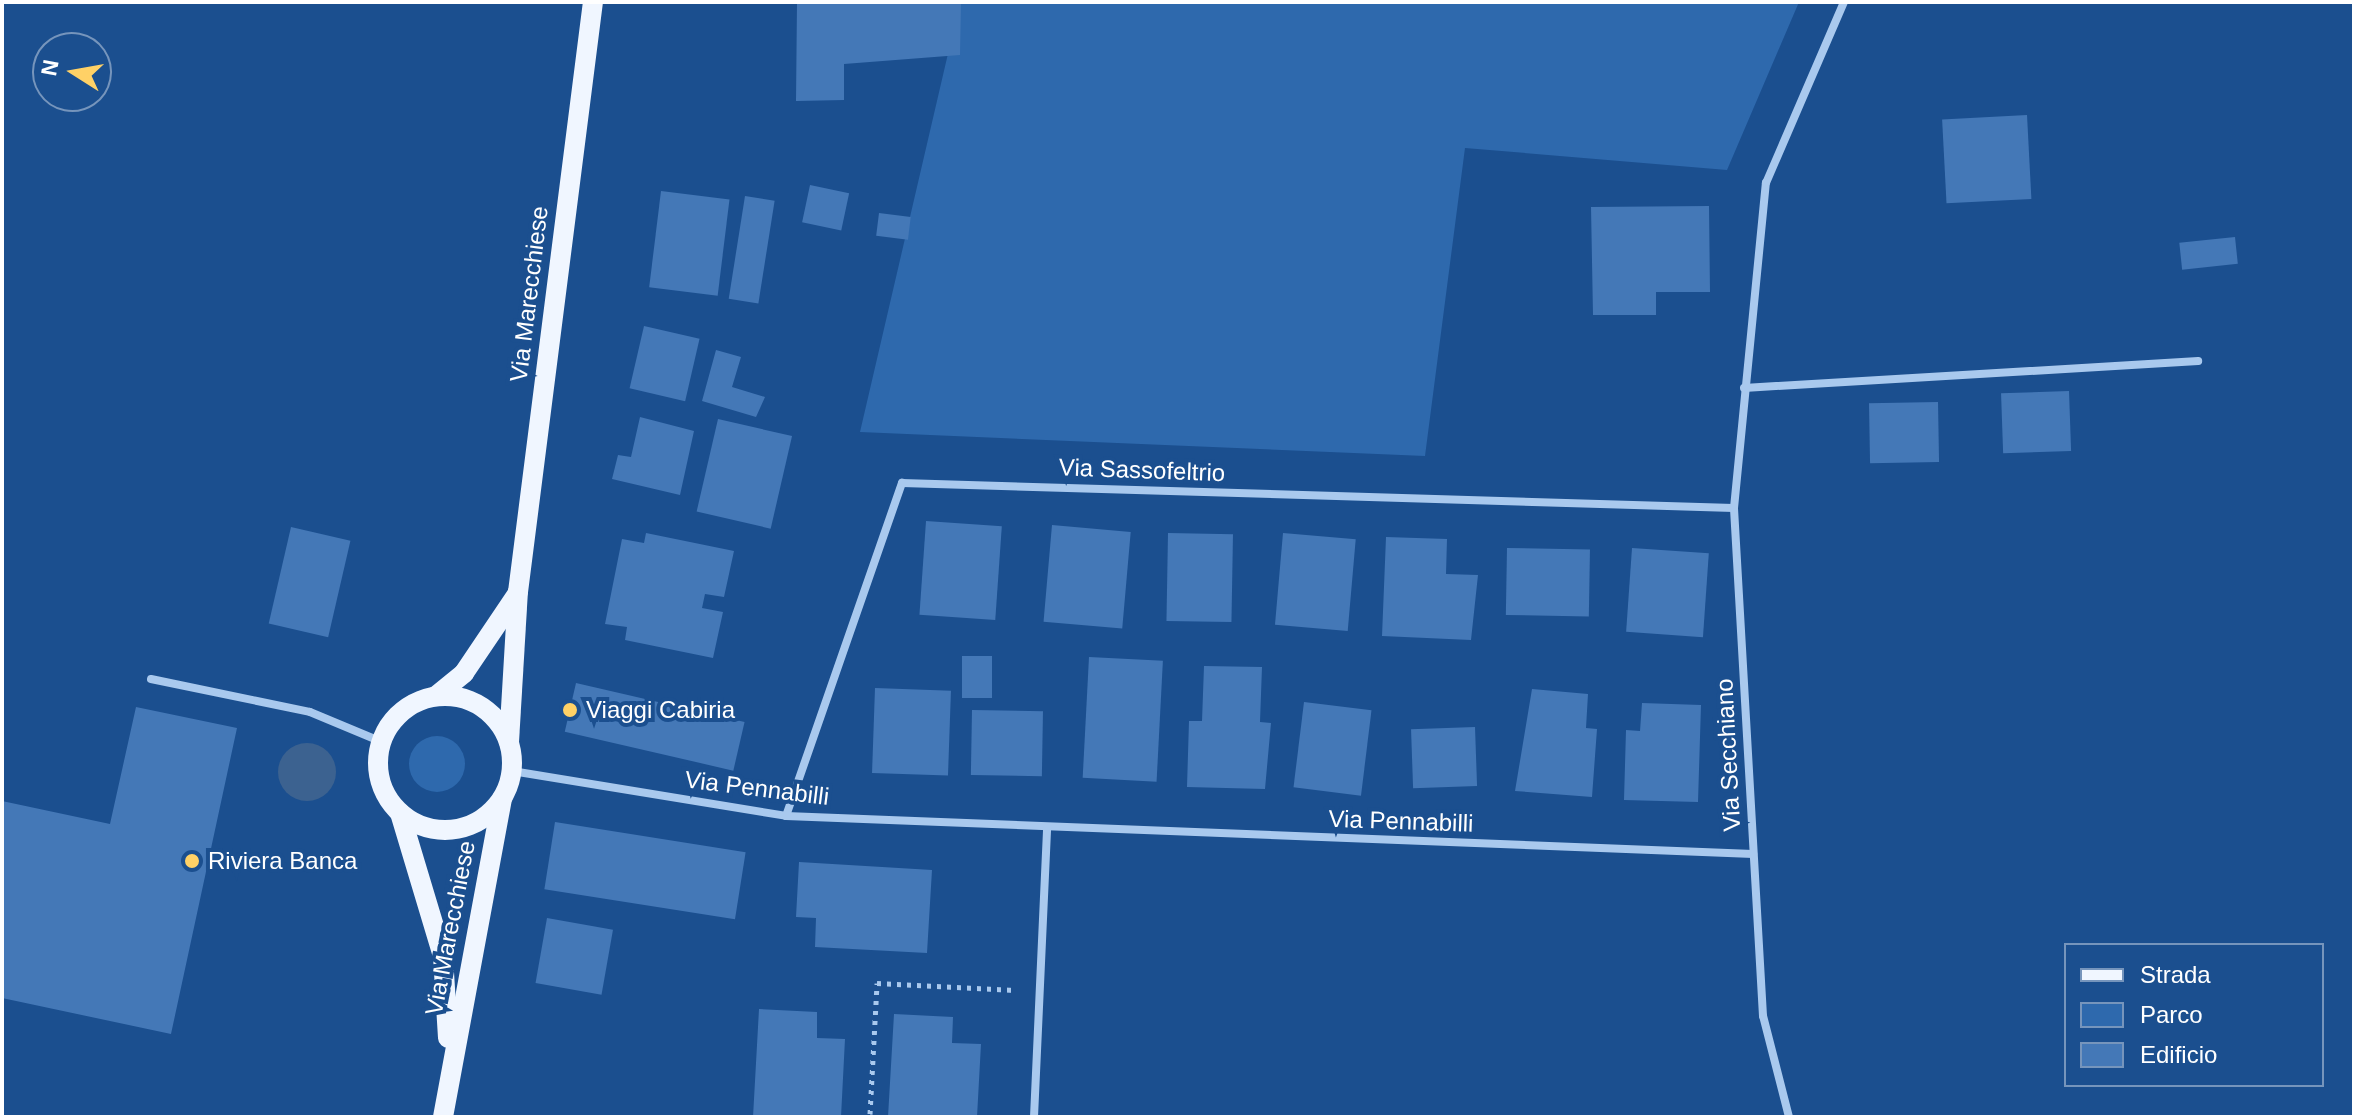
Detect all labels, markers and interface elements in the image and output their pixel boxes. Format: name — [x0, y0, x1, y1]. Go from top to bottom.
north arrow — [32, 32, 112, 112]
text: N — [36, 58, 64, 78]
street label: Via Marecchiese — [504, 204, 554, 384]
street label: Via Sassofeltrio — [1058, 453, 1226, 487]
street label: Via Secchiano — [1710, 678, 1746, 832]
place label: Viaggi Cabiria — [586, 696, 735, 724]
marker: Viaggi Cabiria — [561, 701, 579, 719]
street label: Via Pennabilli — [683, 765, 831, 811]
street label: Via Pennabilli — [1328, 804, 1474, 838]
street label: Via Marecchiese — [419, 838, 481, 1018]
place label: Riviera Banca — [208, 847, 357, 875]
marker: Riviera Banca — [183, 852, 201, 870]
legend — [2064, 943, 2324, 1087]
text: Strada — [2140, 961, 2211, 988]
text: Parco — [2140, 1001, 2203, 1028]
text: Edificio — [2140, 1041, 2217, 1068]

